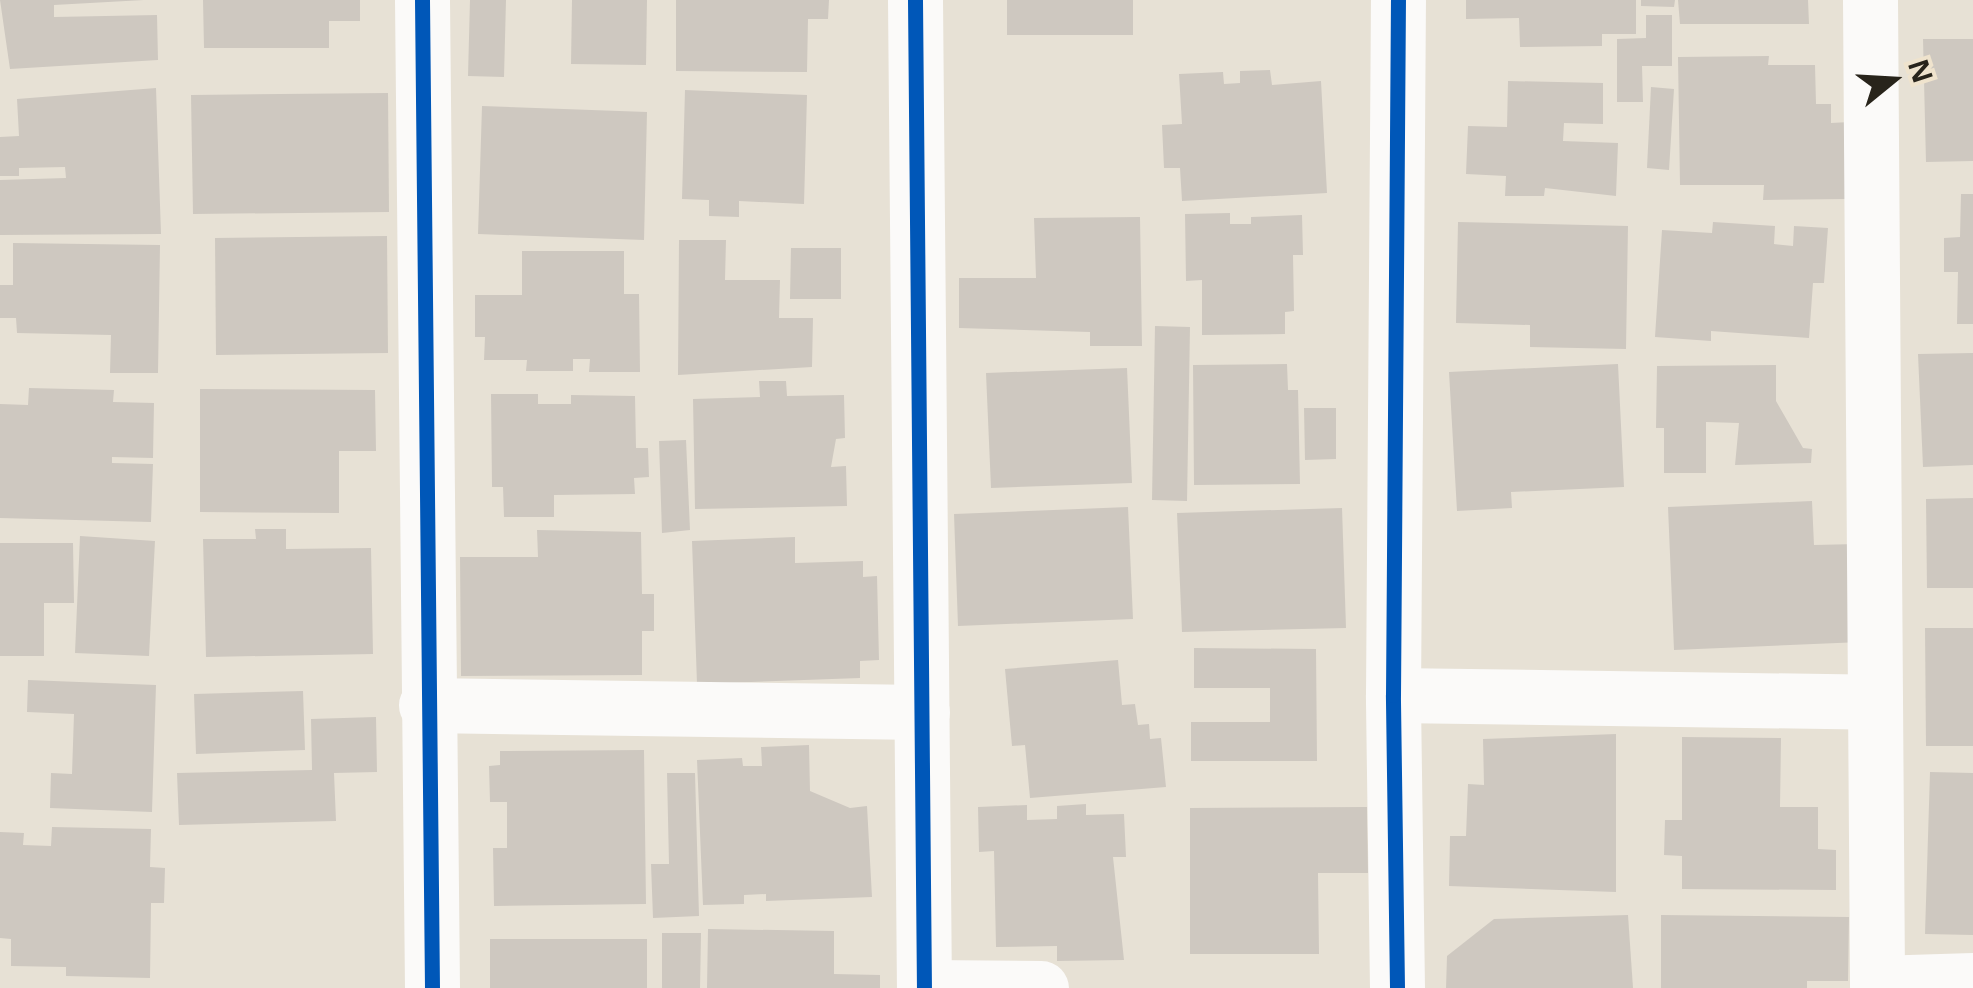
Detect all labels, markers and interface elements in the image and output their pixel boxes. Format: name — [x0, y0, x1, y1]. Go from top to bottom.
north arrow — [1843, 30, 1943, 130]
text: N — [1900, 54, 1943, 87]

